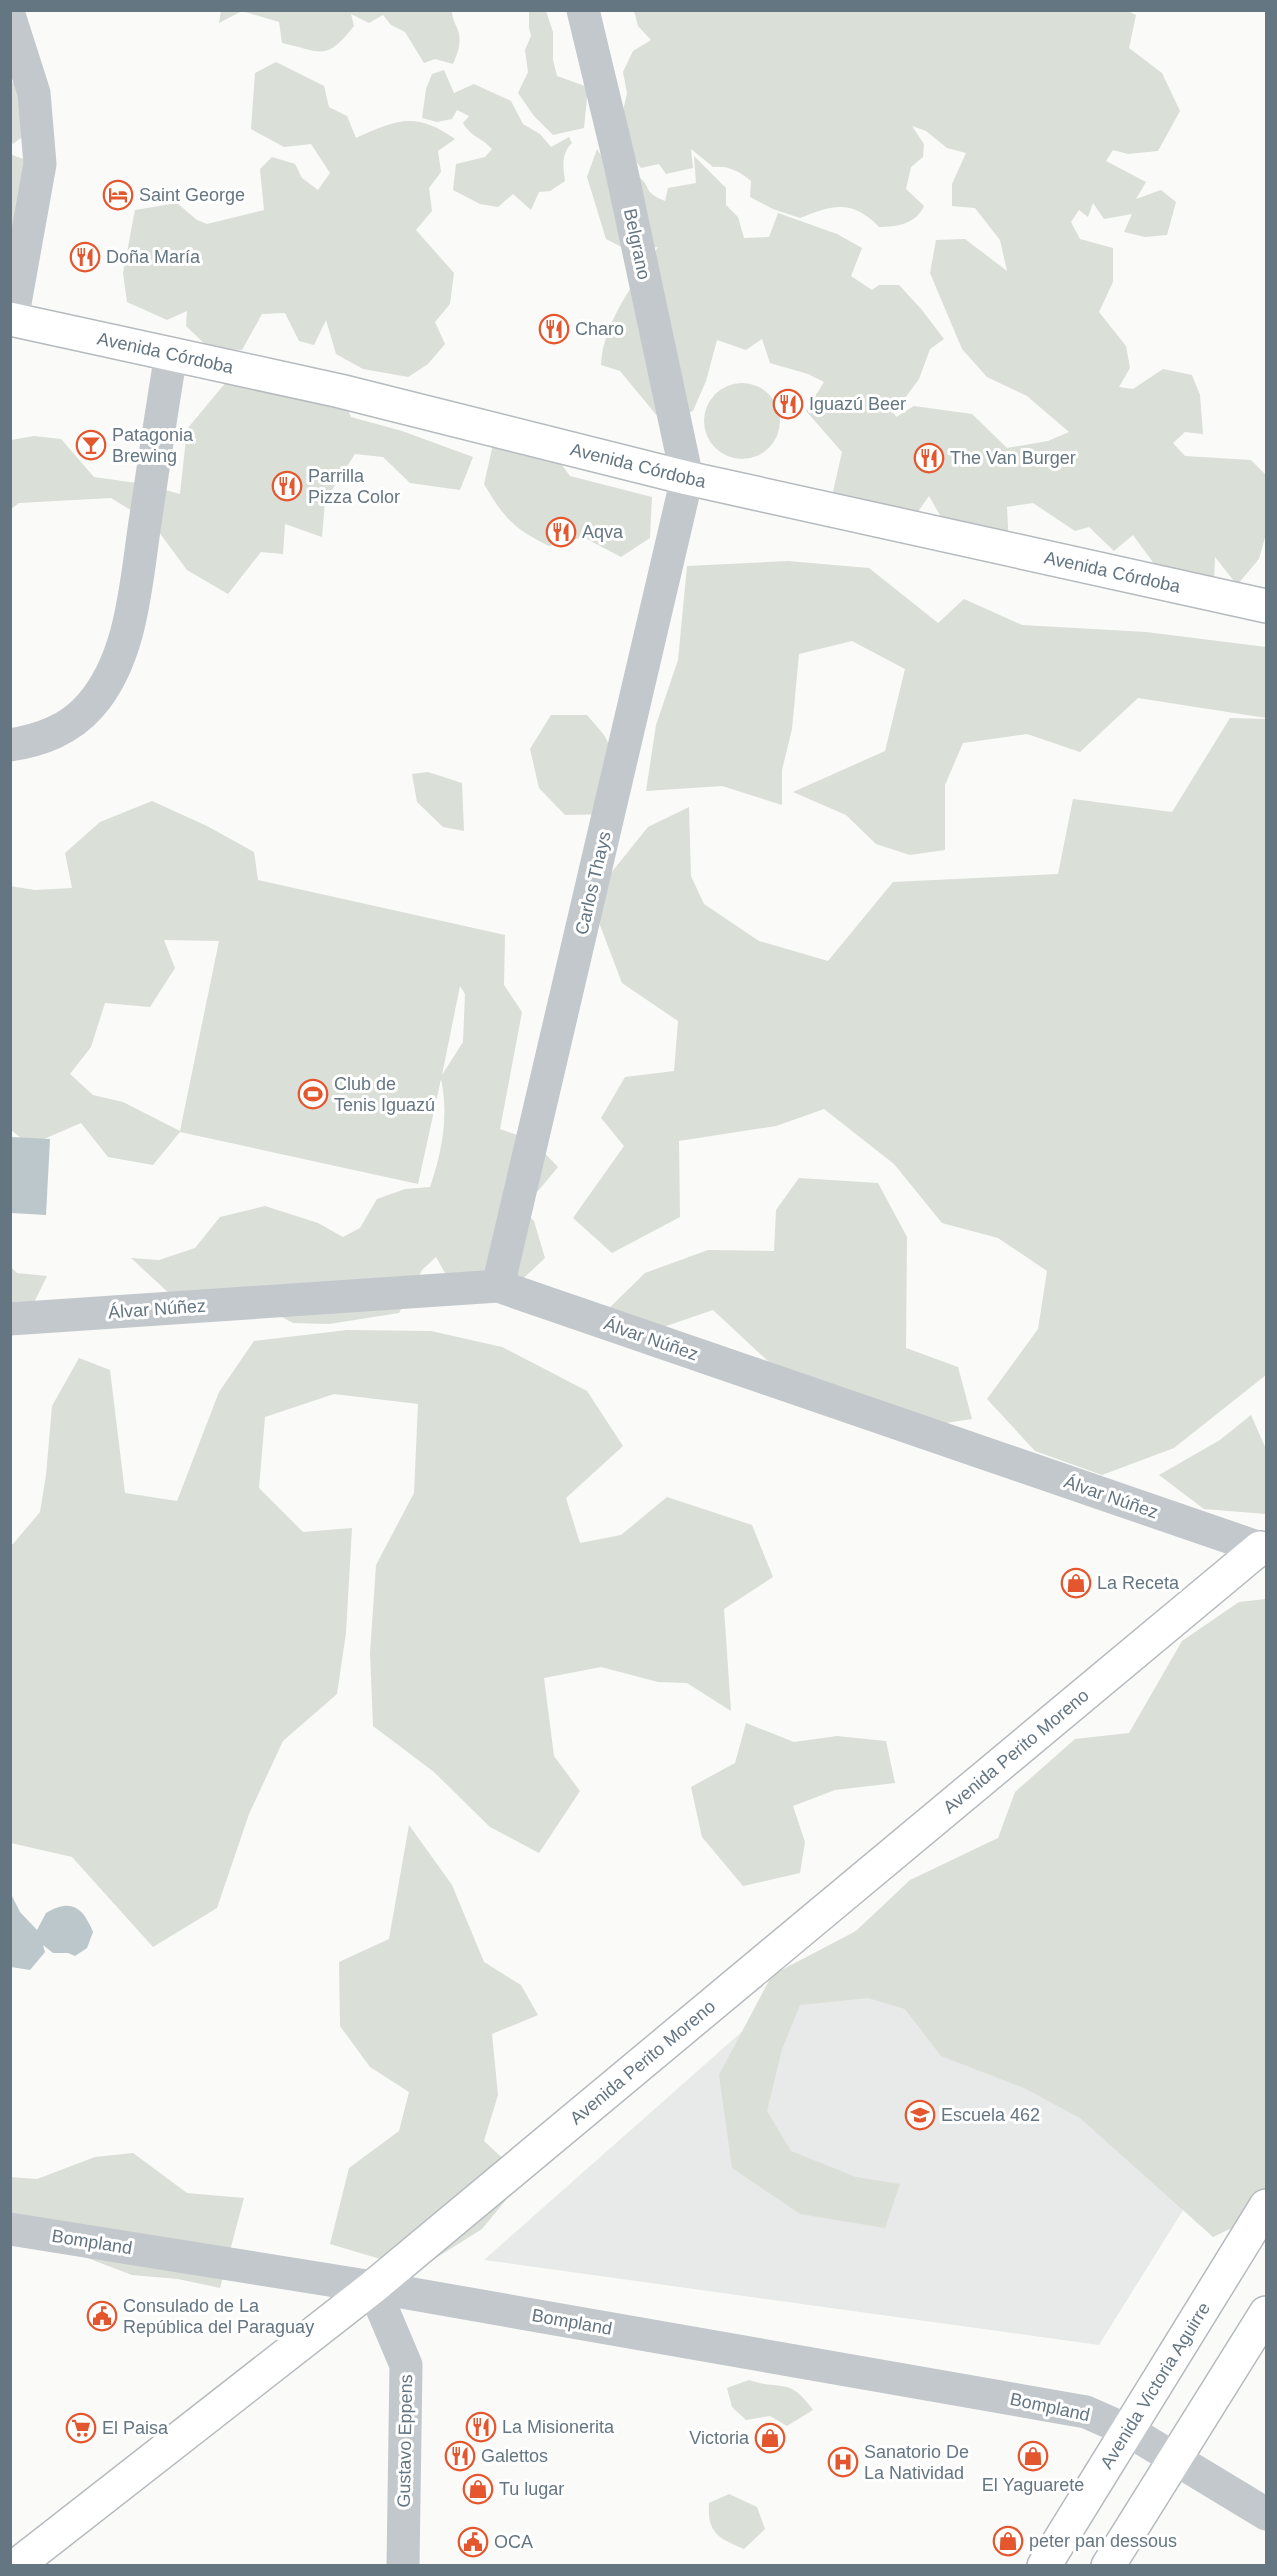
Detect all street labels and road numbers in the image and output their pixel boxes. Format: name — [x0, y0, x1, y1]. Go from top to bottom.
street label: Belgrano — [620, 207, 654, 281]
street label: Avenida Córdoba — [95, 328, 236, 378]
street label: Avenida Córdoba — [568, 439, 709, 492]
street label: Avenida Córdoba — [1042, 547, 1183, 597]
street label: Carlos Thays — [571, 829, 615, 937]
street label: Álvar Núñez — [107, 1296, 207, 1322]
street label: Álvar Núñez — [601, 1314, 701, 1364]
street label: Álvar Núñez — [1061, 1472, 1161, 1522]
street label: Avenida Perito Moreno — [939, 1685, 1093, 1818]
street label: Avenida Perito Moreno — [566, 1996, 719, 2129]
street label: Bompland — [50, 2226, 134, 2258]
street label: Avenida Victoria Aguirre — [1096, 2299, 1214, 2472]
street label: Bompland — [530, 2305, 614, 2339]
street label: Gustavo Eppens — [394, 2374, 416, 2508]
street label: Bompland — [1008, 2389, 1092, 2425]

